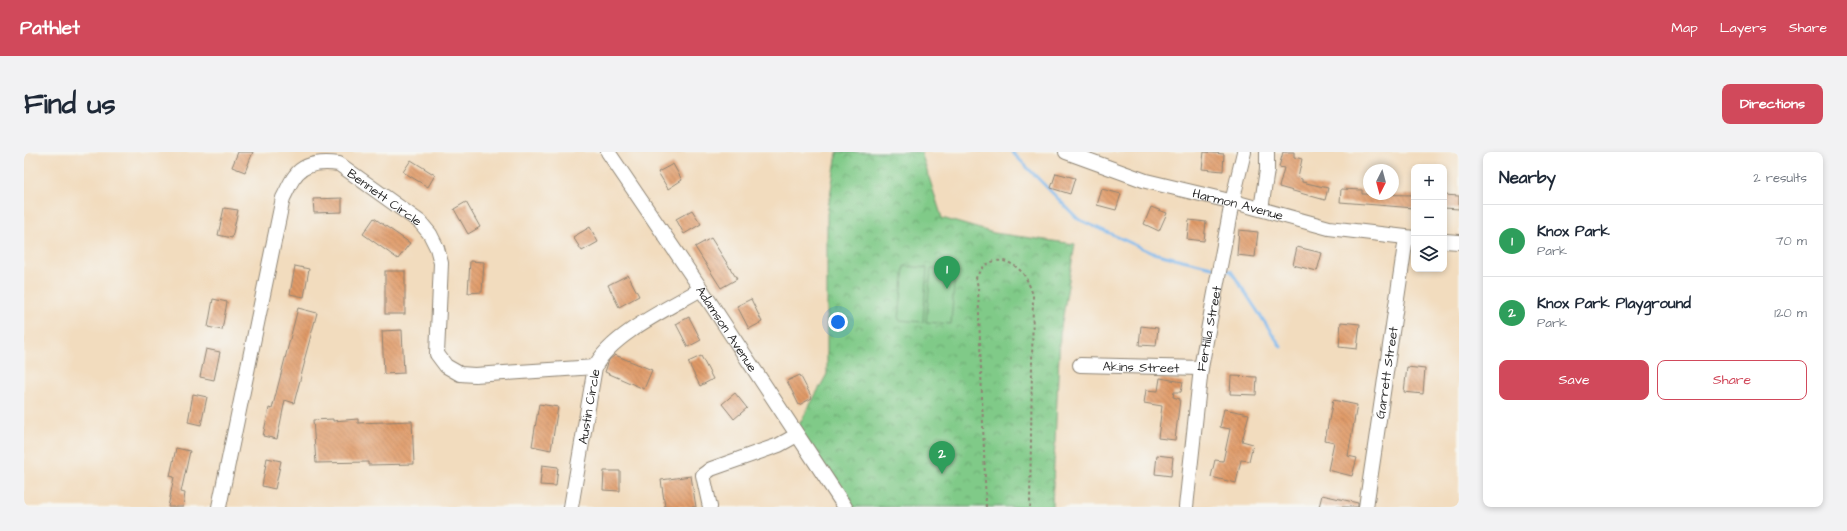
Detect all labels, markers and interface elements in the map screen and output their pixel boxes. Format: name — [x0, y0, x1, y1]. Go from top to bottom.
text: Pathlet — [20, 15, 80, 42]
text: Map — [1671, 18, 1698, 38]
text: Layers — [1720, 18, 1767, 38]
text: Share — [1789, 18, 1827, 38]
button: Directions — [1722, 84, 1823, 124]
text: Find us — [24, 85, 115, 124]
north arrow — [1363, 164, 1399, 200]
map controls — [1411, 164, 1447, 272]
button: + — [1411, 164, 1447, 200]
street label: Bennett Circle — [343, 165, 425, 231]
text: Nearby — [1499, 166, 1556, 190]
text: 2 results — [1753, 169, 1807, 187]
street label: Harmon Avenue — [1191, 184, 1285, 225]
button: − — [1411, 200, 1447, 236]
text: Knox Park — [1537, 221, 1610, 242]
text: 1 — [1511, 232, 1513, 250]
text: 70 m — [1775, 232, 1807, 250]
button: layers — [1411, 236, 1447, 272]
text: Park — [1537, 242, 1567, 260]
pin: 1 — [934, 256, 960, 289]
street label: Adamson Avenue — [691, 283, 761, 376]
street label: Fertilla Street — [1193, 284, 1226, 373]
text: Knox Park Playground — [1537, 293, 1691, 314]
text: 2 — [1508, 304, 1516, 322]
text: 120 m — [1774, 304, 1807, 322]
your location — [828, 312, 848, 332]
text: Park — [1537, 314, 1567, 332]
street label: Garrett Street — [1371, 325, 1403, 420]
street label: Akins Street — [1102, 358, 1180, 377]
button: Save — [1499, 360, 1649, 400]
button: Share — [1657, 360, 1807, 400]
street label: Austin Circle — [574, 368, 605, 446]
pin: 2 — [929, 441, 955, 474]

